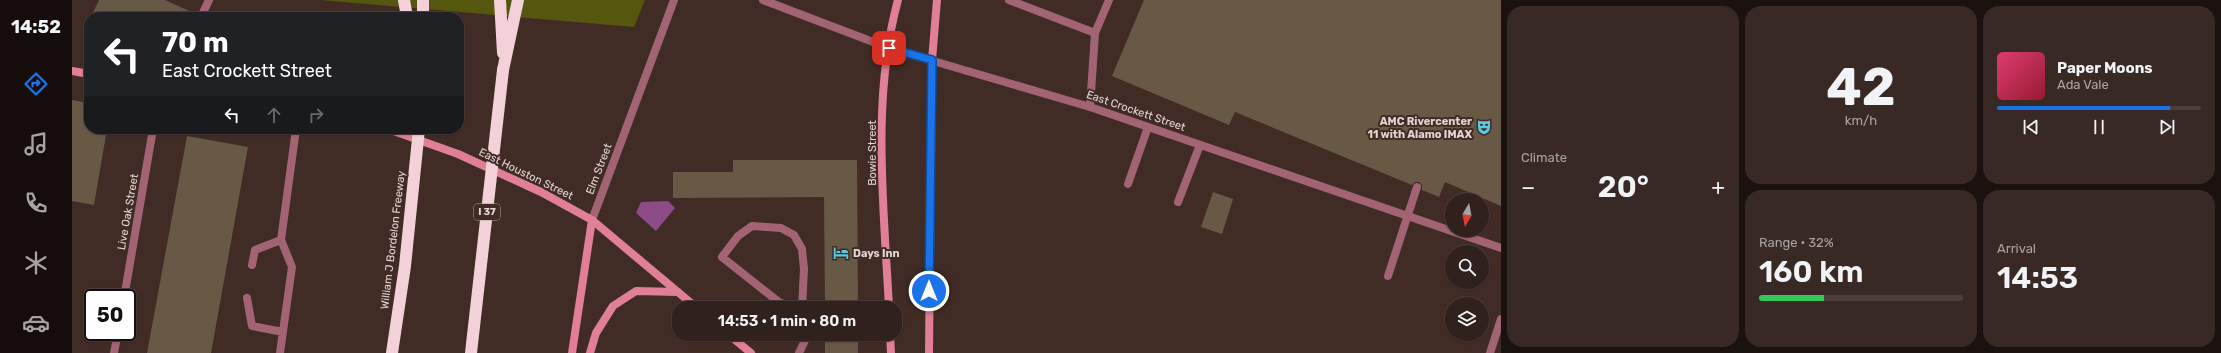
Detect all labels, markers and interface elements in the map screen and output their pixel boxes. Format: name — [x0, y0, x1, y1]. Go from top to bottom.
text: 14:52 — [11, 16, 61, 38]
text: 70 m — [162, 26, 229, 59]
icon: left — [96, 28, 148, 80]
pin — [872, 31, 906, 65]
icon: arrive — [878, 37, 900, 59]
text: 42 — [1826, 56, 1896, 118]
text: Paper Moons — [2057, 59, 2153, 77]
text: East Crockett Street — [162, 60, 332, 82]
icon: directions — [22, 70, 50, 98]
text: Ada Vale — [2057, 77, 2109, 92]
street label: East Crockett Street — [1085, 88, 1188, 134]
icon: left — [221, 104, 243, 126]
icon: ahead — [263, 104, 285, 126]
icon: right — [305, 104, 327, 126]
text: km/h — [1845, 113, 1877, 128]
place label: AMC Rivercenter 11 with Alamo IMAX — [1367, 115, 1472, 141]
icon: previous — [2020, 116, 2042, 138]
icon: pause — [2088, 116, 2110, 138]
icon: next — [2156, 116, 2178, 138]
theatre icon: AMC Rivercenter 11 with Alamo IMAX — [1475, 118, 1493, 136]
street label: Bowie Street — [866, 119, 879, 186]
icon: music — [22, 130, 50, 158]
street label: Elm Street — [583, 141, 615, 196]
street label: East Houston Street — [477, 145, 576, 203]
text: Climate — [1521, 150, 1567, 165]
text: 20° — [1598, 169, 1649, 205]
street label: William J Bordelon Freeway — [378, 170, 408, 310]
street label: Live Oak Street — [115, 172, 141, 251]
text: − — [1521, 174, 1535, 201]
text: + — [1711, 174, 1725, 201]
icon: phone — [22, 189, 50, 217]
north arrow — [1445, 193, 1489, 237]
map controls — [1445, 193, 1489, 341]
road number: I 37 — [474, 204, 500, 220]
text: Range · 32% — [1759, 235, 1834, 250]
text: Arrival — [1997, 241, 2036, 256]
hotel icon: Days Inn — [832, 244, 850, 262]
button: search — [1445, 245, 1489, 289]
place label: Days Inn — [853, 247, 900, 260]
icon: climate — [22, 249, 50, 277]
text: 160 km — [1759, 254, 1863, 290]
text: 14:53 — [1997, 260, 2078, 296]
position arrow — [908, 270, 950, 312]
speed limit sign: 50 — [84, 289, 136, 341]
button: layers — [1445, 297, 1489, 341]
icon: car — [22, 309, 50, 337]
text: 14:53 · 1 min · 80 m — [718, 312, 856, 330]

